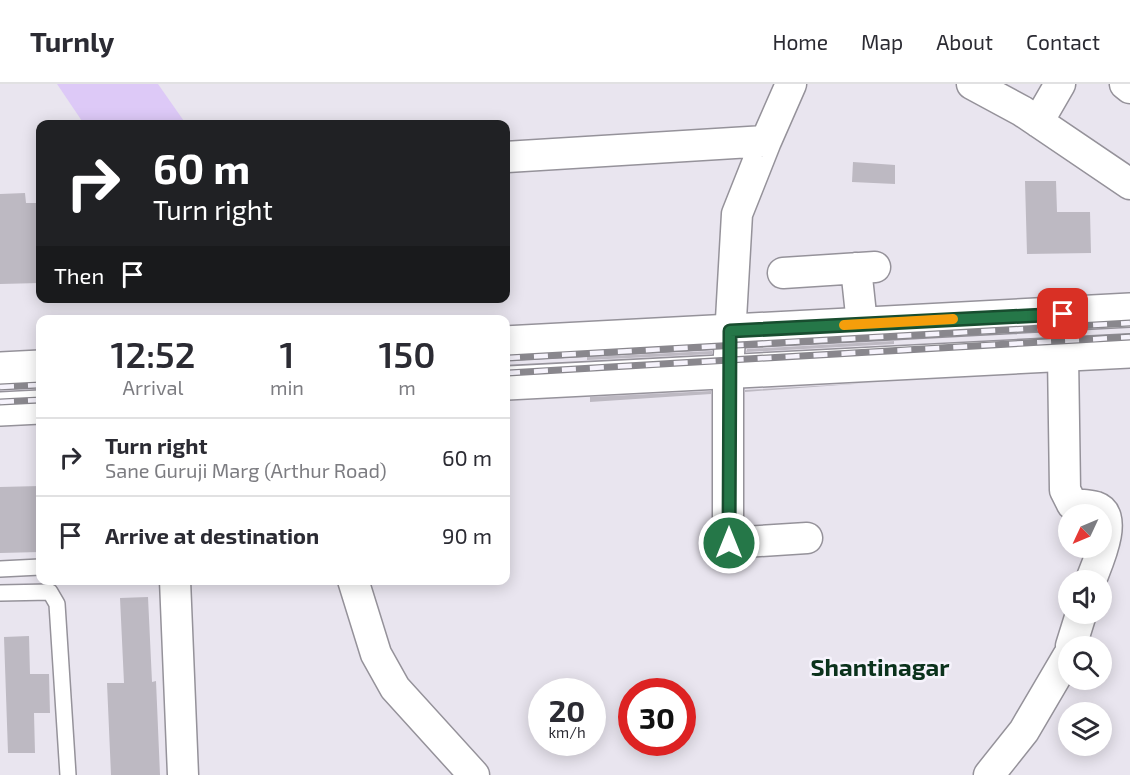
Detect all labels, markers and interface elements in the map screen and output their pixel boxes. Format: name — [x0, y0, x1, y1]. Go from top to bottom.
text: Turnly — [30, 24, 114, 58]
text: Home — [772, 29, 828, 54]
text: Map — [861, 29, 903, 54]
text: About — [936, 29, 993, 54]
text: Contact — [1026, 29, 1100, 54]
text: 60 m — [153, 142, 250, 192]
icon: right — [54, 144, 132, 222]
text: Turn right — [153, 193, 273, 225]
icon: arrive — [116, 258, 149, 291]
text: Then — [54, 262, 104, 288]
pin — [1037, 288, 1088, 339]
icon: arrive — [1046, 297, 1079, 330]
text: 12:52 — [111, 332, 195, 375]
text: 1 — [279, 332, 294, 375]
text: 150 — [379, 332, 435, 375]
text: Arrival — [123, 375, 183, 399]
text: min — [270, 375, 304, 399]
text: m — [398, 375, 416, 399]
text: Turn right — [105, 432, 207, 458]
icon: right — [54, 441, 87, 474]
text: 60 m — [442, 444, 492, 470]
text: Sane Guruji Marg (Arthur Road) — [105, 458, 387, 482]
north arrow — [1058, 504, 1112, 558]
map controls — [1058, 504, 1112, 756]
position arrow — [697, 511, 761, 575]
icon: arrive — [54, 519, 87, 552]
text: Arrive at destination — [105, 522, 319, 548]
text: 90 m — [442, 522, 492, 548]
button: sound — [1058, 570, 1112, 624]
button: search — [1058, 636, 1112, 690]
district label: Shantinagar — [811, 652, 950, 681]
speed limit sign: 30 — [618, 678, 696, 756]
text: 20 — [549, 692, 585, 728]
button: layers — [1058, 702, 1112, 756]
text: km/h — [548, 723, 586, 741]

